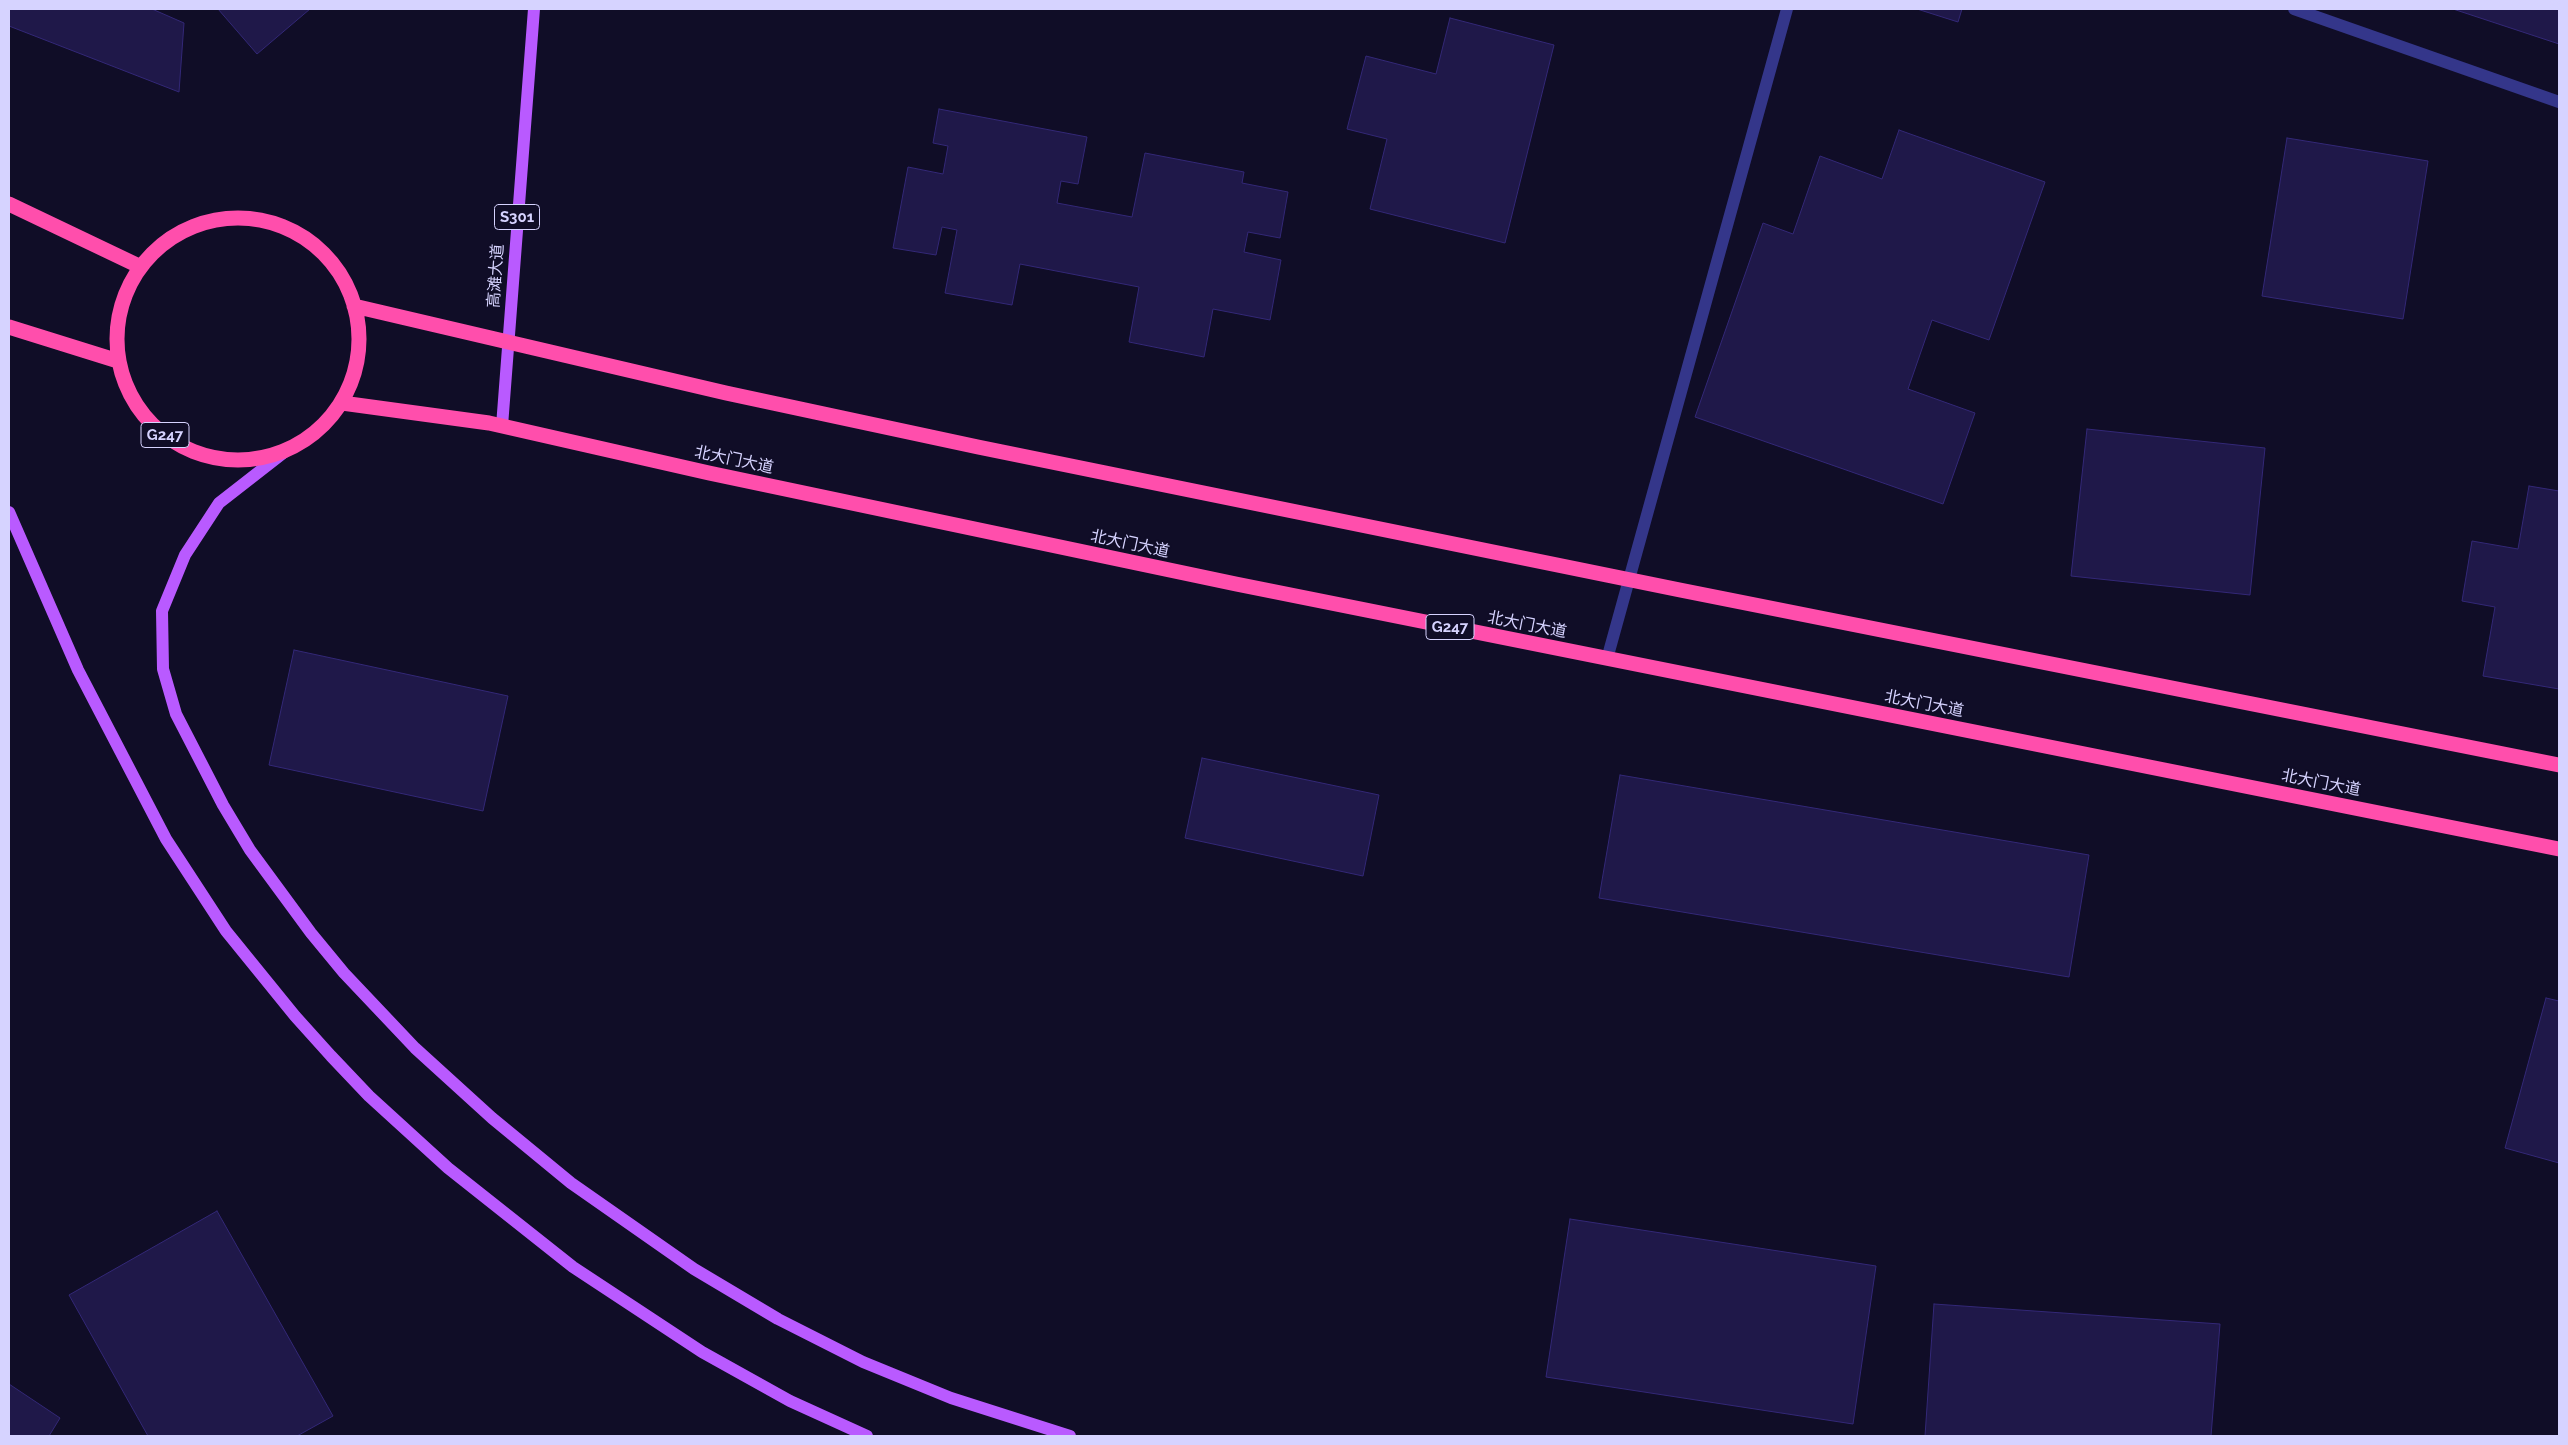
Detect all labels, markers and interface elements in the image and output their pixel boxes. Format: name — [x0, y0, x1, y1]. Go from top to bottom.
road number: S301 — [494, 204, 540, 230]
street label: 高滩大道 — [484, 243, 508, 309]
road number: G247 — [141, 422, 189, 448]
street label: 北大门大道 — [693, 442, 775, 478]
street label: 北大门大道 — [1089, 526, 1171, 562]
street label: 北大门大道 — [1486, 608, 1568, 642]
road number: G247 — [1426, 614, 1474, 640]
street label: 北大门大道 — [1883, 687, 1965, 721]
street label: 北大门大道 — [2280, 766, 2362, 800]

